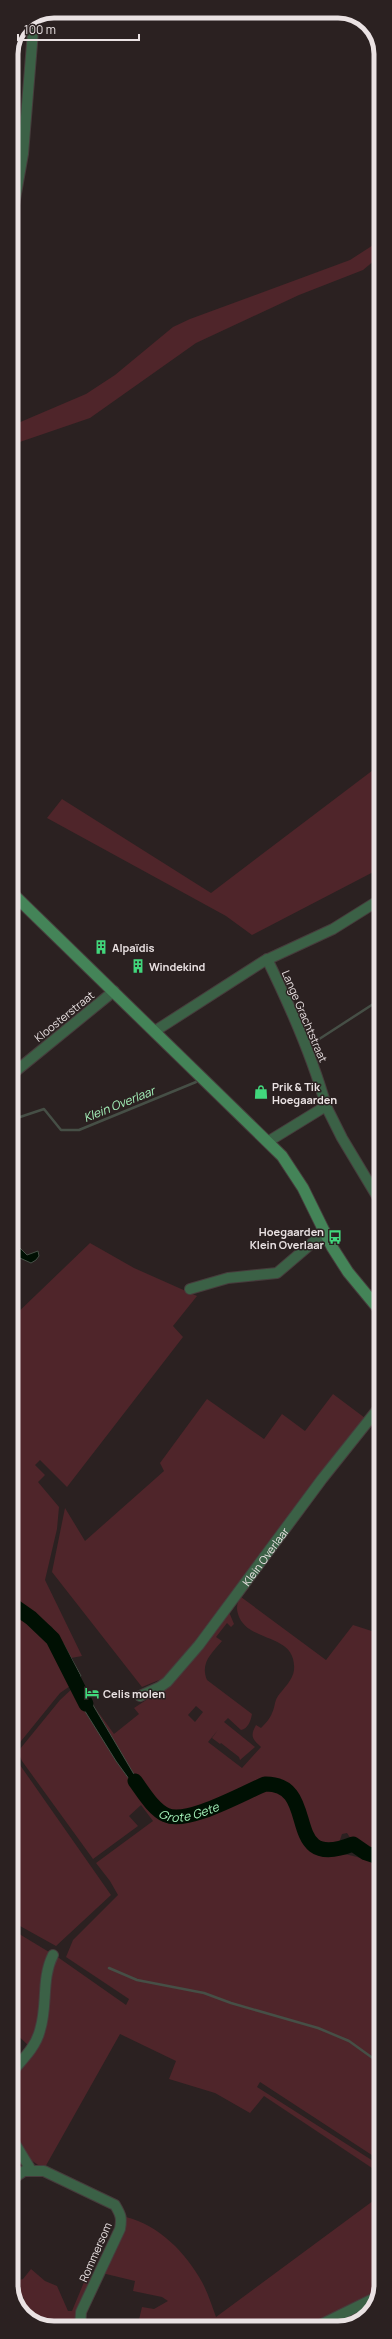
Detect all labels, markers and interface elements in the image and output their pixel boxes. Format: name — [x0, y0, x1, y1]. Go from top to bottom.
scale bar — [18, 16, 139, 42]
text: 100 m — [24, 21, 56, 38]
building icon: Alpaïdis — [93, 939, 109, 955]
place label: Alpaïdis — [112, 940, 155, 955]
building icon: Windekind — [130, 958, 146, 974]
place label: Windekind — [149, 959, 206, 974]
street label: Lange Grachtstraat — [279, 968, 331, 1064]
street label: Kloosterstraat — [31, 987, 97, 1045]
place label: Prik & Tik Hoegaarden — [272, 1079, 337, 1107]
water label: Klein Overlaar — [81, 1081, 159, 1126]
shop icon: Prik & Tik Hoegaarden — [253, 1084, 269, 1100]
place label: Hoegaarden Klein Overlaar — [250, 1224, 325, 1252]
bus stop icon: Hoegaarden Klein Overlaar — [327, 1229, 343, 1245]
street label: Klein Overlaar — [238, 1524, 292, 1589]
hotel icon: Celis molen — [84, 1685, 100, 1701]
place label: Celis molen — [103, 1686, 165, 1701]
water label: Grote Gete — [156, 1797, 222, 1826]
street label: Rommersom — [75, 2220, 115, 2284]

